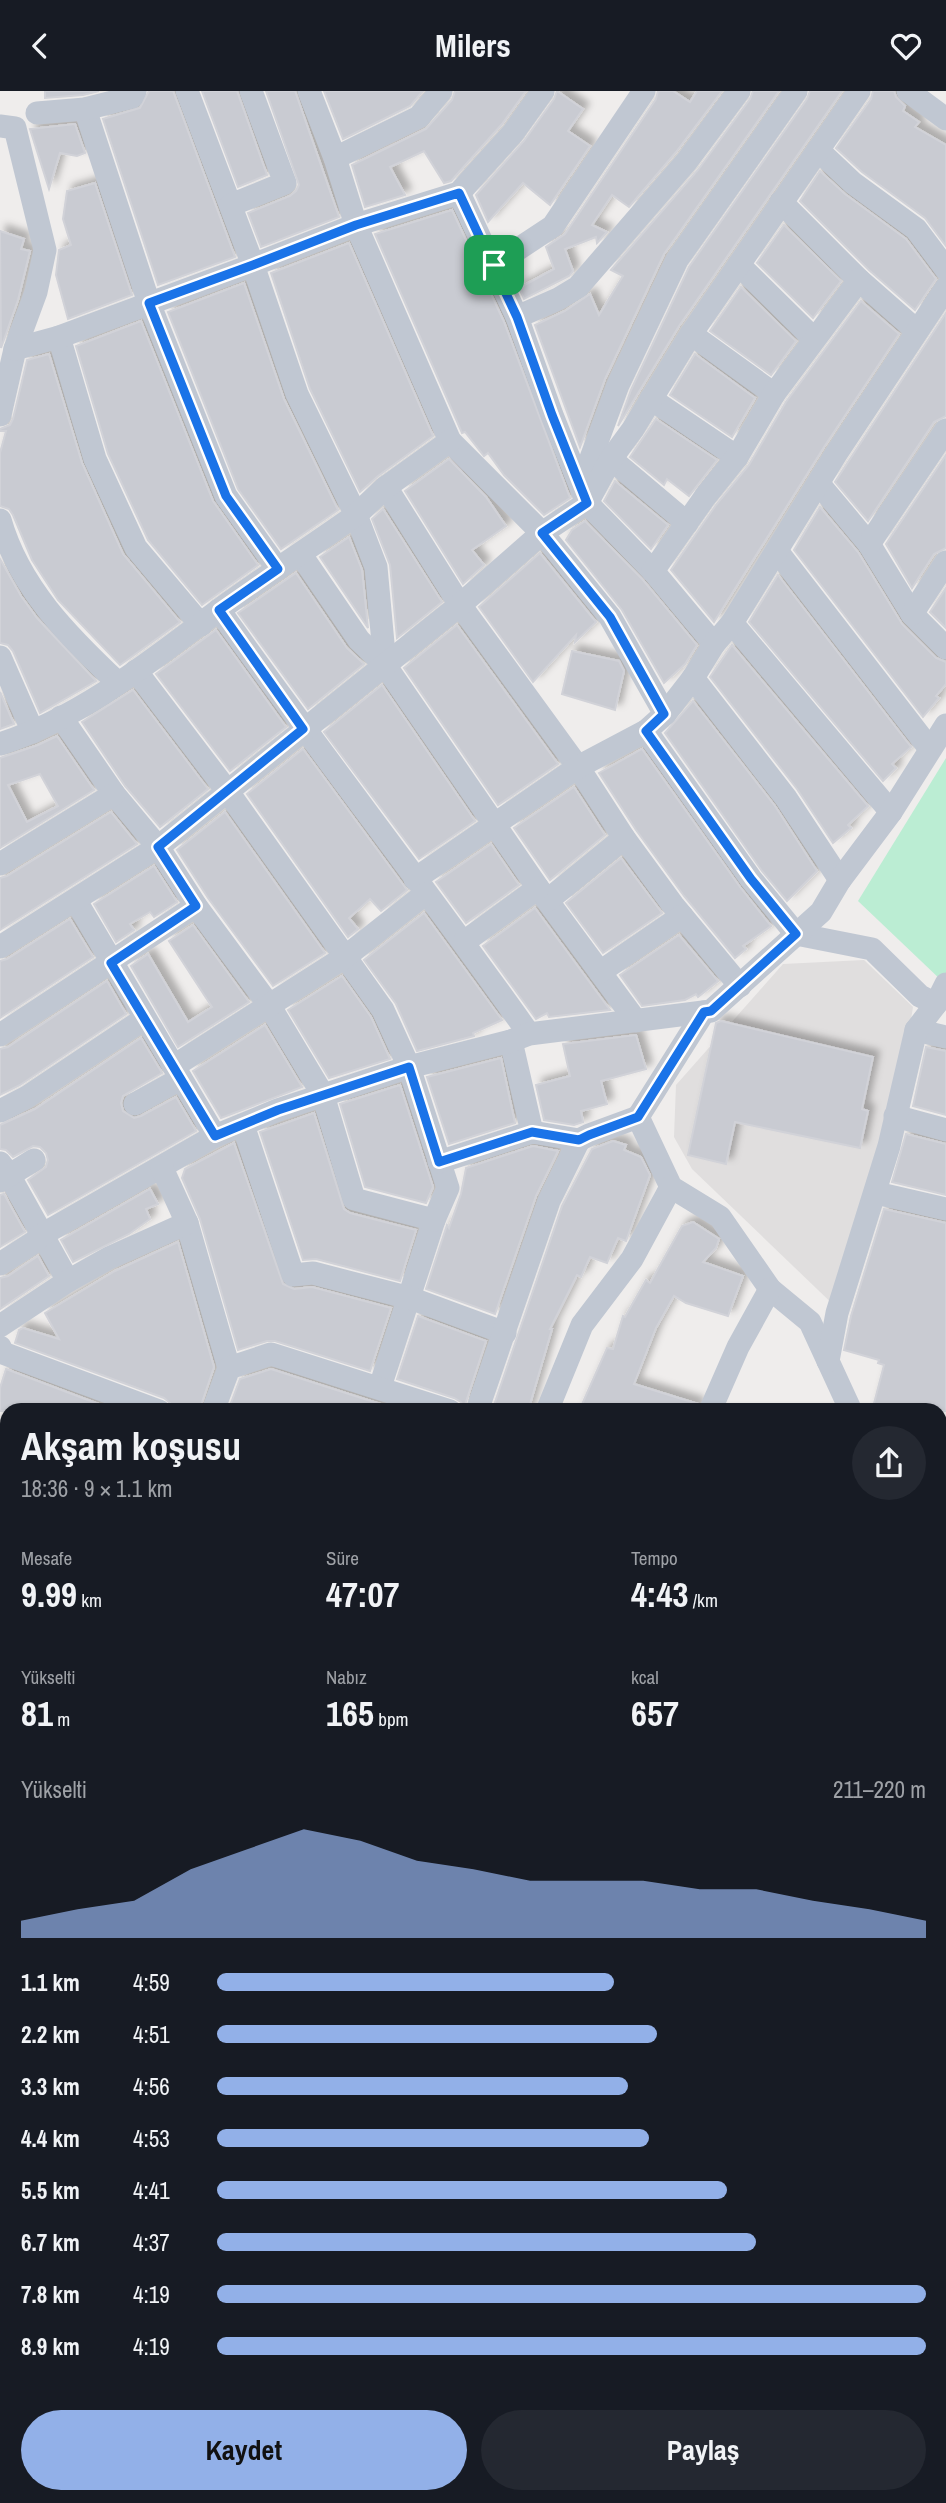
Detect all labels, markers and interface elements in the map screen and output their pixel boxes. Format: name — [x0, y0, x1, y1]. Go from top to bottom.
text: Milers — [435, 24, 511, 67]
icon: back — [21, 27, 59, 65]
icon: heart — [887, 27, 925, 65]
pin — [464, 235, 524, 295]
icon: arrive — [475, 246, 513, 284]
text: Akşam koşusu — [21, 1421, 241, 1472]
button: share — [852, 1426, 926, 1500]
text: 18:36 · 9 × 1.1 km — [21, 1473, 173, 1504]
text: Mesafe — [21, 1545, 72, 1571]
text: Süre — [326, 1545, 359, 1571]
text: Tempo — [631, 1545, 678, 1571]
text: 9.99 — [21, 1571, 77, 1618]
text: 47:07 — [326, 1571, 399, 1618]
text: 4:43 — [631, 1571, 688, 1618]
text: km — [77, 1587, 102, 1613]
text: /km — [688, 1587, 718, 1613]
text: Yükselti — [21, 1664, 76, 1690]
text: Nabız — [326, 1664, 367, 1690]
text: kcal — [631, 1664, 659, 1690]
text: 81 — [21, 1690, 53, 1737]
text: 165 — [326, 1690, 374, 1737]
text: 657 — [631, 1690, 679, 1737]
text: m — [53, 1706, 70, 1732]
text: bpm — [374, 1706, 409, 1732]
text: Yükselti — [21, 1774, 87, 1805]
text: 211–220 m — [833, 1774, 926, 1805]
text: 1.1 km — [21, 1967, 80, 1998]
text: 4:59 — [133, 1967, 170, 1998]
text: 2.2 km — [21, 2019, 80, 2050]
text: 4:51 — [133, 2019, 170, 2050]
text: 3.3 km — [21, 2071, 80, 2102]
text: 4:56 — [133, 2071, 170, 2102]
text: 4.4 km — [21, 2123, 80, 2154]
text: 4:53 — [133, 2123, 170, 2154]
text: 5.5 km — [21, 2175, 80, 2206]
text: 4:41 — [133, 2175, 170, 2206]
text: 6.7 km — [21, 2227, 80, 2258]
text: 4:37 — [133, 2227, 170, 2258]
text: 7.8 km — [21, 2279, 80, 2310]
text: 4:19 — [133, 2279, 170, 2310]
text: 8.9 km — [21, 2331, 80, 2362]
text: 4:19 — [133, 2331, 170, 2362]
button: Kaydet — [21, 2410, 467, 2490]
button: Paylaş — [481, 2410, 926, 2490]

